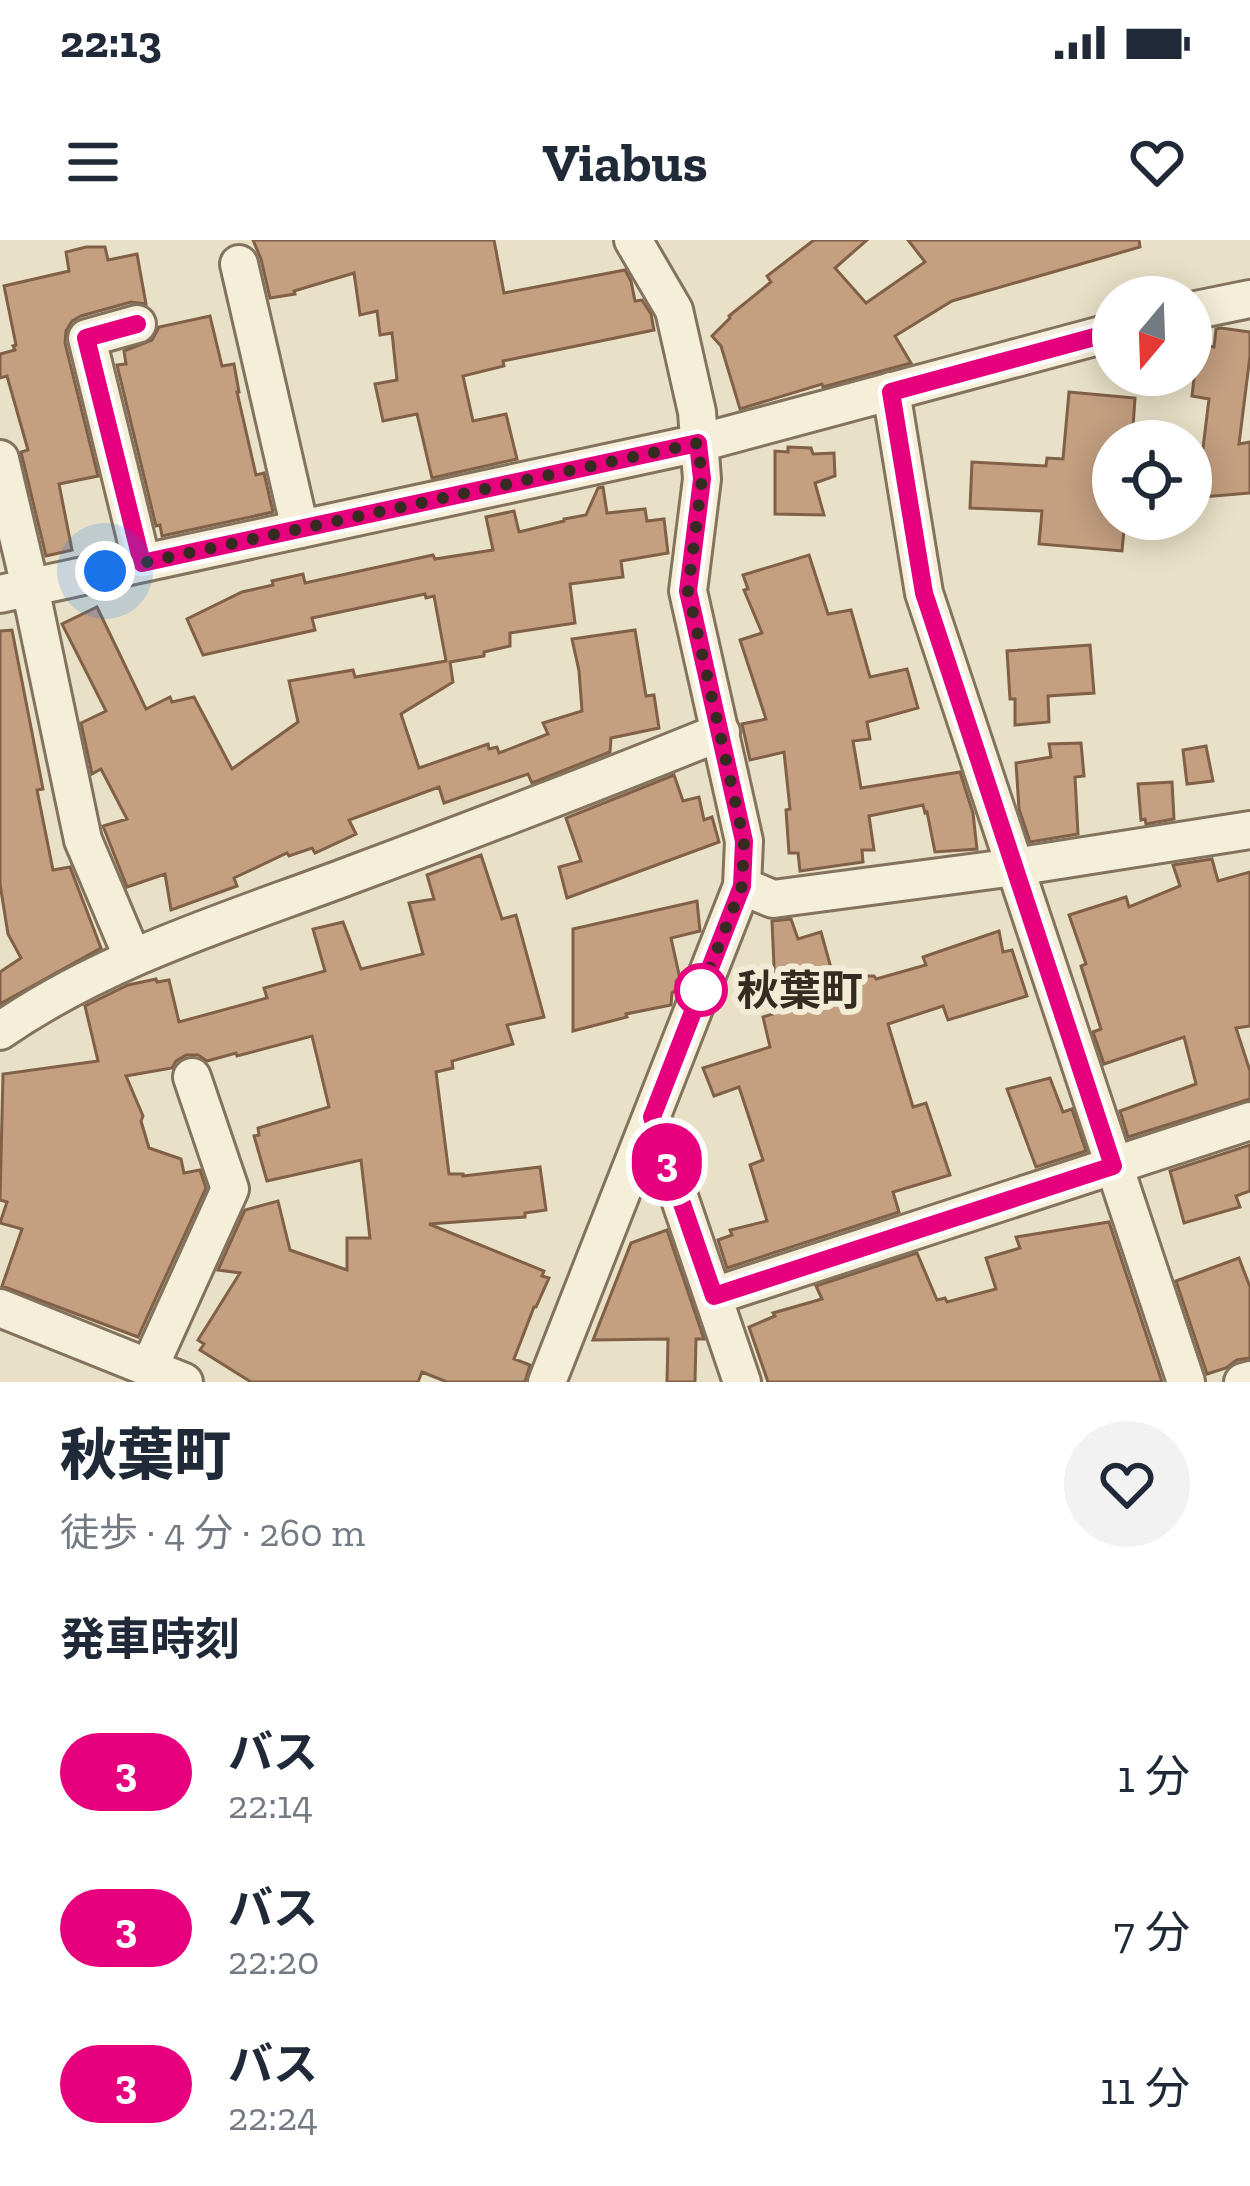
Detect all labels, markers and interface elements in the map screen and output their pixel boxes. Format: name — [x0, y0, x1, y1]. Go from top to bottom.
text: 22:13 — [60, 15, 162, 69]
icon: menu — [60, 129, 126, 195]
icon: heart — [1124, 129, 1190, 195]
text: Viabus — [542, 130, 708, 195]
north arrow — [1092, 276, 1212, 396]
map controls — [1092, 276, 1212, 540]
button: locate — [1092, 420, 1212, 540]
your location — [75, 541, 135, 601]
marker: 秋葉町 — [676, 965, 726, 1015]
place label: 秋葉町 — [737, 965, 863, 1016]
line badge: 3 — [628, 1123, 706, 1201]
text: 3 — [656, 1136, 678, 1187]
text: 秋葉町 — [60, 1421, 231, 1490]
button: heart — [1064, 1421, 1190, 1547]
text: 徒歩 · 4 分 · 260 m — [60, 1509, 365, 1556]
text: 発車時刻 — [60, 1613, 240, 1667]
text: バス — [228, 1726, 318, 1780]
text: 3 — [115, 1746, 137, 1797]
text: 1 分 — [1117, 1750, 1190, 1804]
text: 22:14 — [228, 1781, 313, 1828]
text: バス — [228, 1882, 318, 1936]
text: 3 — [115, 1902, 137, 1953]
text: 7 分 — [1114, 1906, 1190, 1960]
text: 22:20 — [228, 1937, 319, 1984]
text: バス — [228, 2038, 318, 2092]
text: 3 — [115, 2058, 137, 2109]
text: 11 分 — [1100, 2062, 1190, 2116]
text: 22:24 — [228, 2093, 318, 2140]

